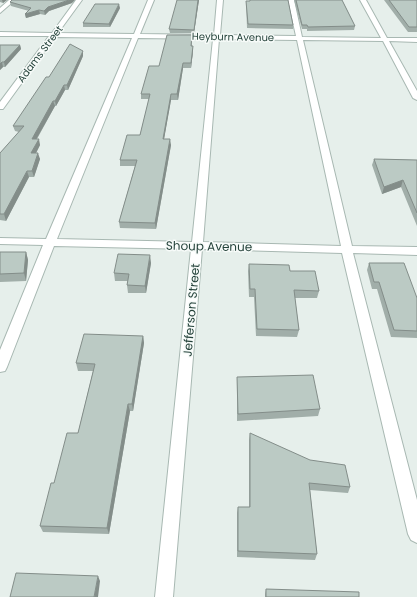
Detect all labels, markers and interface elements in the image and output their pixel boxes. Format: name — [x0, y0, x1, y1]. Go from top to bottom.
street label: Adams Street — [14, 22, 67, 86]
street label: Heyburn Avenue — [192, 29, 274, 45]
street label: Shoup Avenue — [166, 237, 252, 255]
street label: Jefferson Street — [178, 263, 204, 357]

